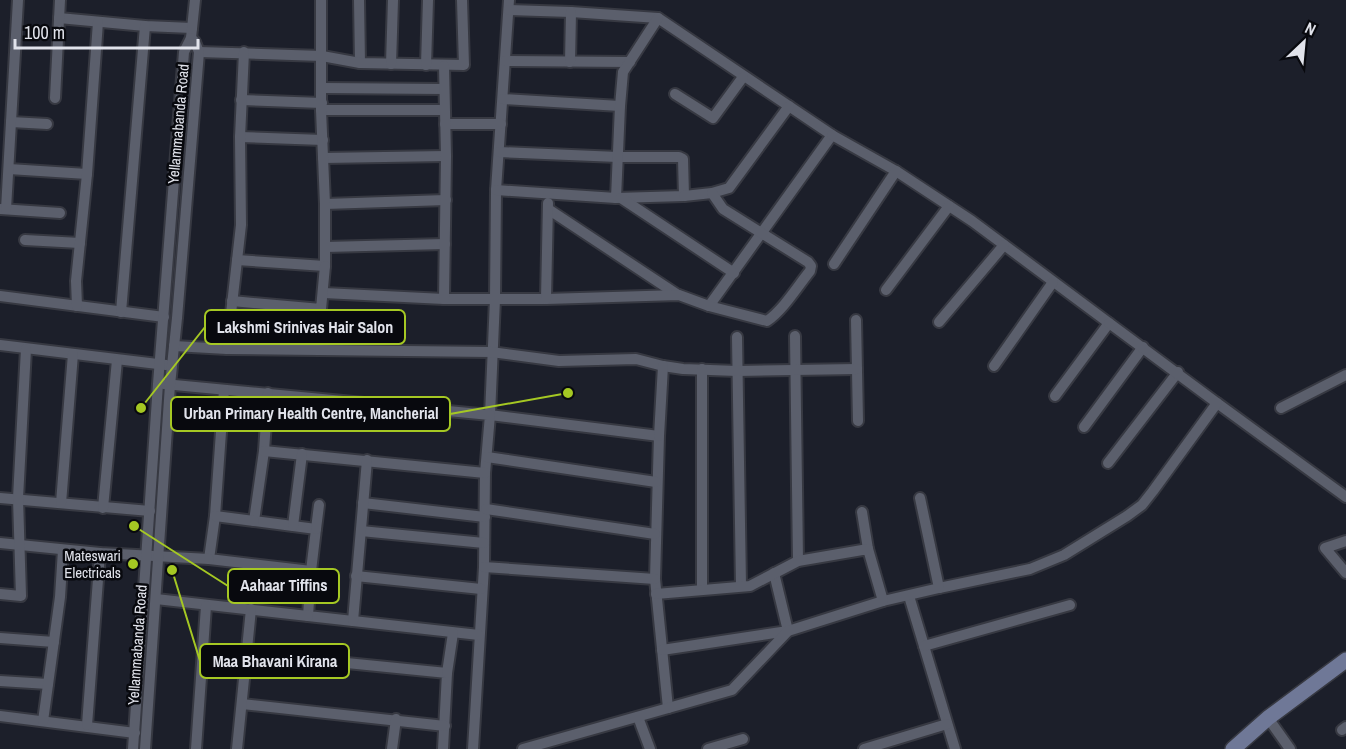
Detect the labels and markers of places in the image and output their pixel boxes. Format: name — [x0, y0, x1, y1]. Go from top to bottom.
callout: Lakshmi Srinivas Hair Salon — [205, 310, 405, 344]
callout: Urban Primary Health Centre, Mancherial — [171, 397, 450, 431]
place label: Mateswari Electricals — [64, 545, 121, 583]
marker: Mateswari Electricals — [126, 557, 140, 571]
callout: Aahaar Tiffins — [228, 569, 339, 603]
callout: Maa Bhavani Kirana — [200, 644, 349, 678]

